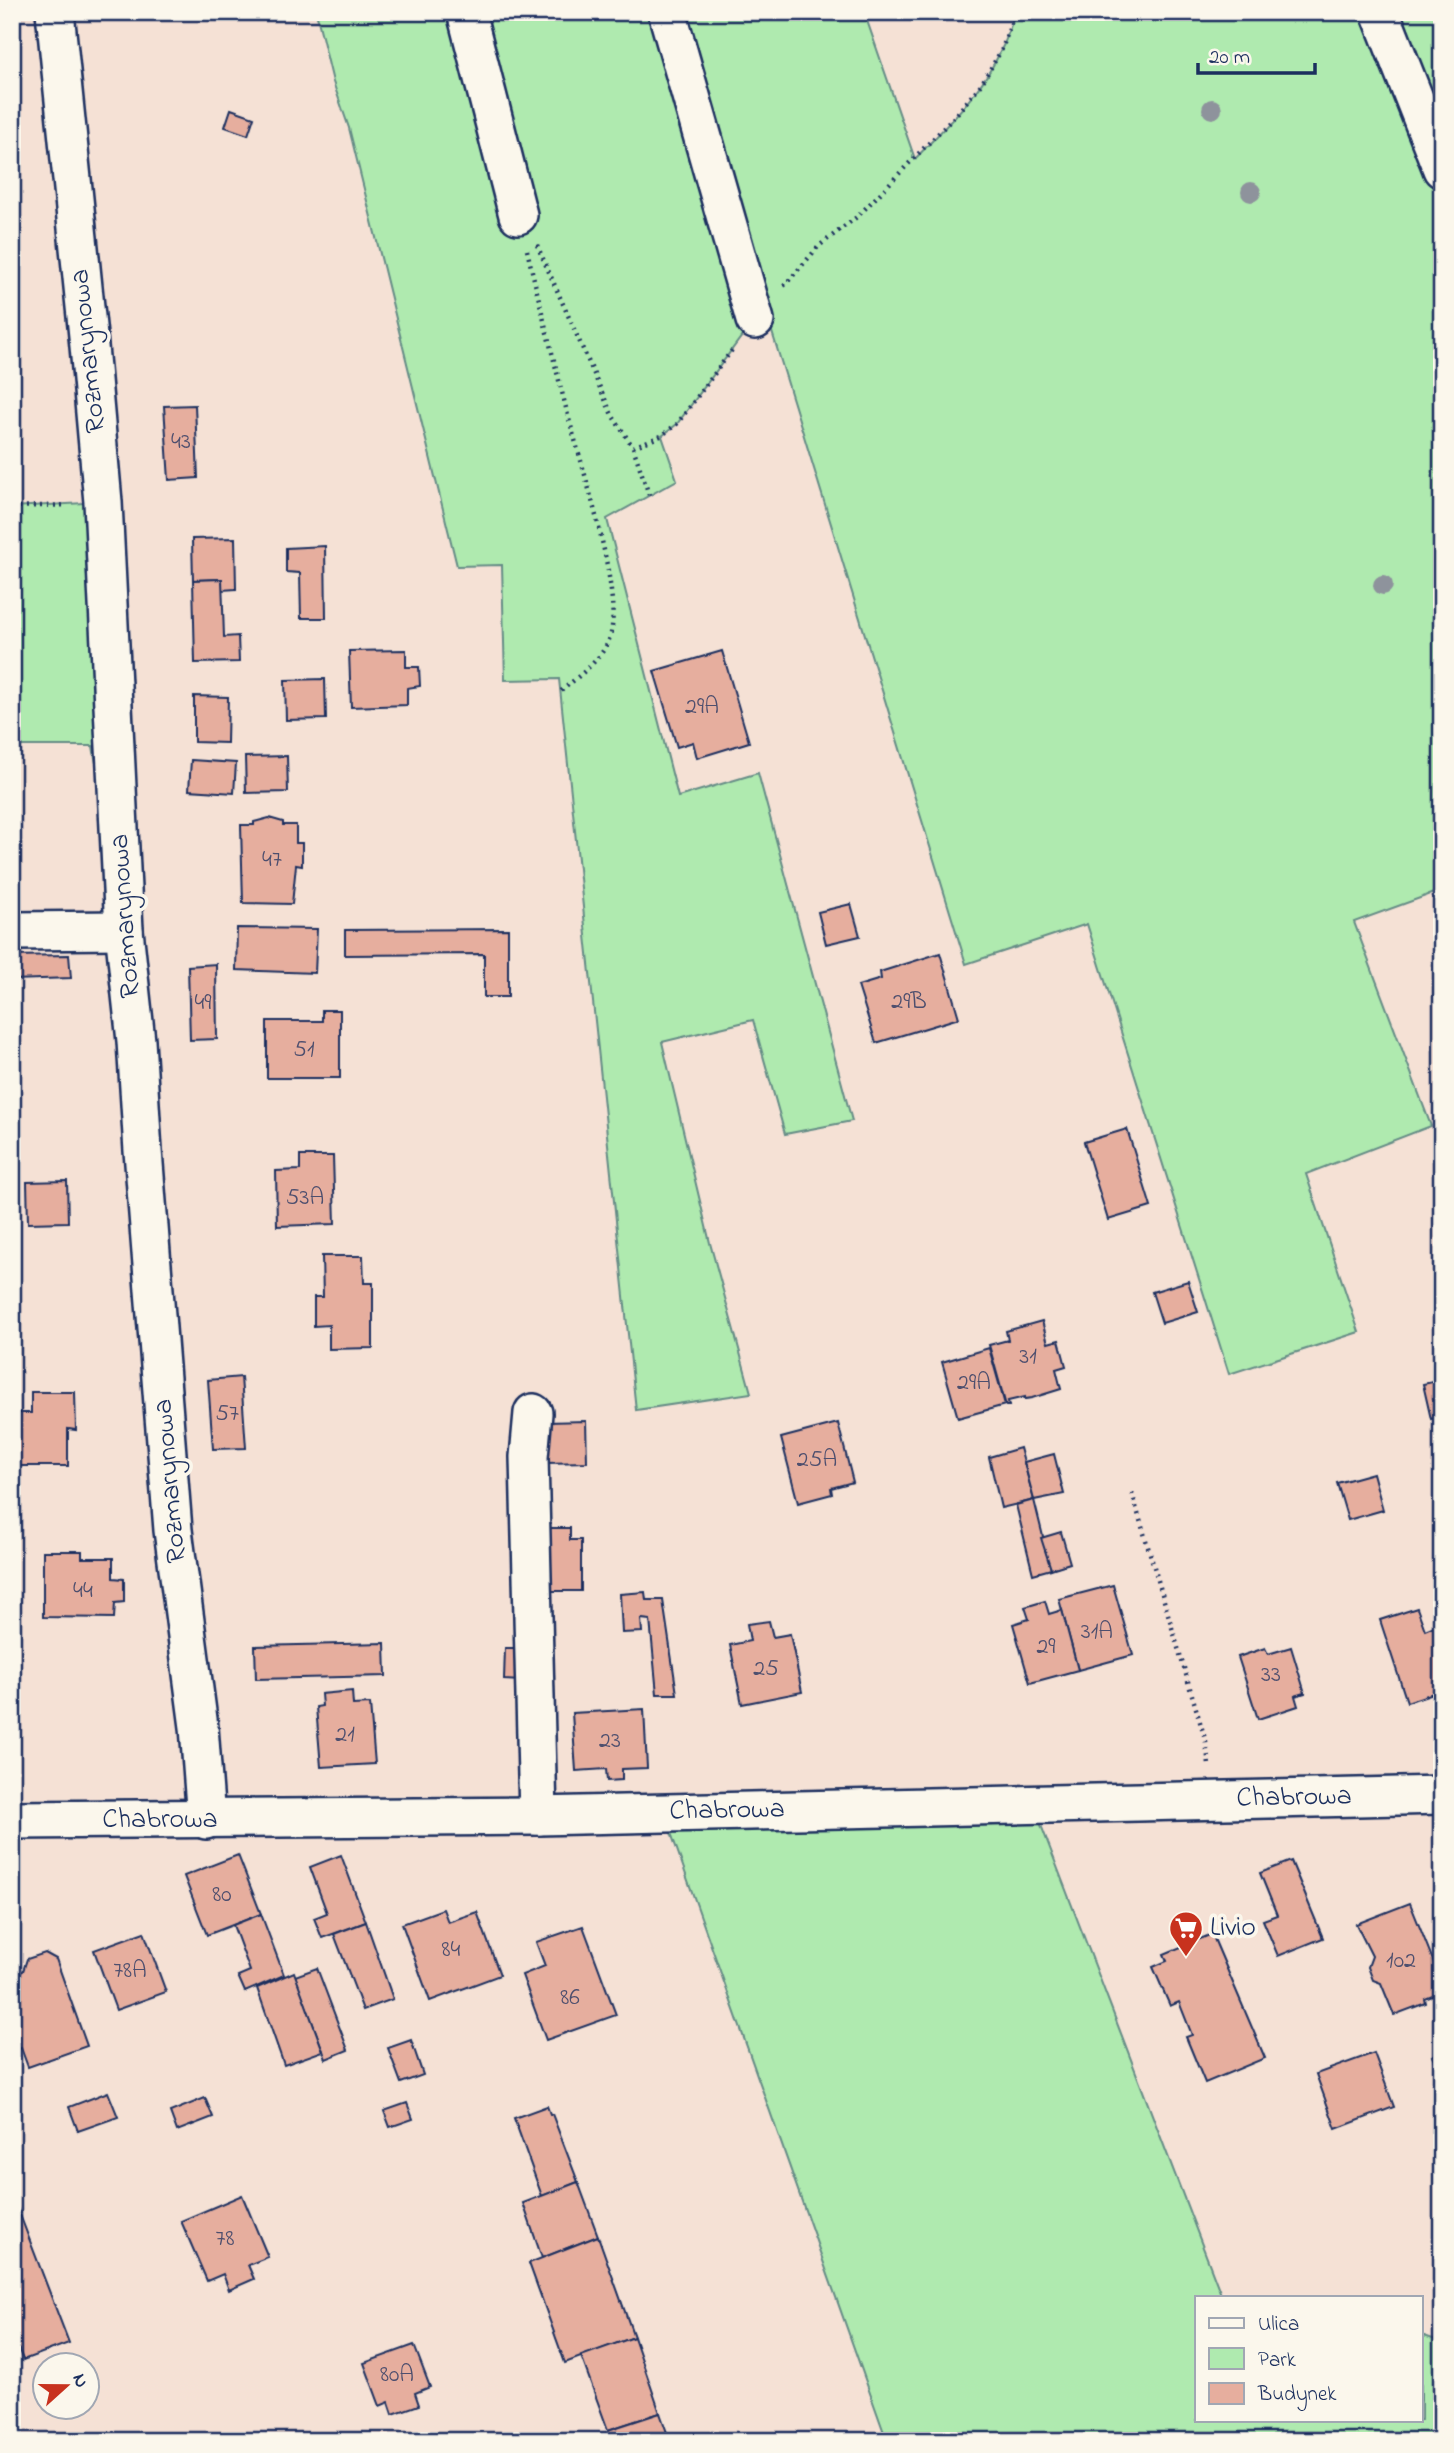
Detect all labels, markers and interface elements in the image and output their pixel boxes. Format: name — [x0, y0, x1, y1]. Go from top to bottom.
scale bar — [1198, 32, 1316, 76]
text: 20 m — [1209, 43, 1250, 73]
street label: Rozmarynowa — [60, 267, 118, 435]
house number: 43 — [171, 425, 191, 460]
house number: 29A — [685, 690, 719, 725]
street label: Rozmarynowa — [100, 832, 152, 1000]
house number: 47 — [262, 843, 282, 878]
house number: 29B — [891, 985, 927, 1020]
house number: 49 — [194, 986, 212, 1021]
house number: 51 — [293, 1033, 315, 1068]
house number: 53A — [286, 1181, 324, 1216]
house number: 31 — [1019, 1340, 1037, 1375]
house number: 29A — [957, 1366, 991, 1401]
street label: Rozmarynowa — [143, 1397, 199, 1565]
house number: 57 — [215, 1397, 239, 1432]
house number: 25A — [797, 1443, 837, 1478]
house number: 44 — [73, 1574, 93, 1609]
house number: 31A — [1081, 1615, 1113, 1650]
house number: 29 — [1036, 1630, 1056, 1665]
house number: 25 — [753, 1652, 779, 1687]
house number: 33 — [1261, 1658, 1281, 1693]
house number: 21 — [335, 1718, 355, 1753]
house number: 23 — [599, 1724, 621, 1759]
street label: Chabrowa — [1236, 1776, 1352, 1820]
street label: Chabrowa — [669, 1789, 785, 1833]
street label: Chabrowa — [102, 1800, 218, 1841]
house number: 80 — [212, 1878, 232, 1913]
place label: Livio — [1210, 1908, 1256, 1949]
supermarket icon: Livio — [1167, 1909, 1205, 1958]
house number: 84 — [442, 1933, 461, 1968]
house number: 102 — [1386, 1944, 1416, 1979]
house number: 78A — [113, 1954, 147, 1989]
house number: 86 — [560, 1981, 580, 2016]
house number: 78 — [216, 2222, 234, 2257]
legend — [1195, 2296, 1422, 2422]
text: Ulica — [1258, 2310, 1299, 2340]
text: Park — [1258, 2346, 1297, 2376]
north arrow — [32, 2352, 102, 2422]
house number: 80A — [380, 2358, 414, 2393]
text: N — [65, 2370, 95, 2392]
text: Budynek — [1257, 2380, 1337, 2412]

